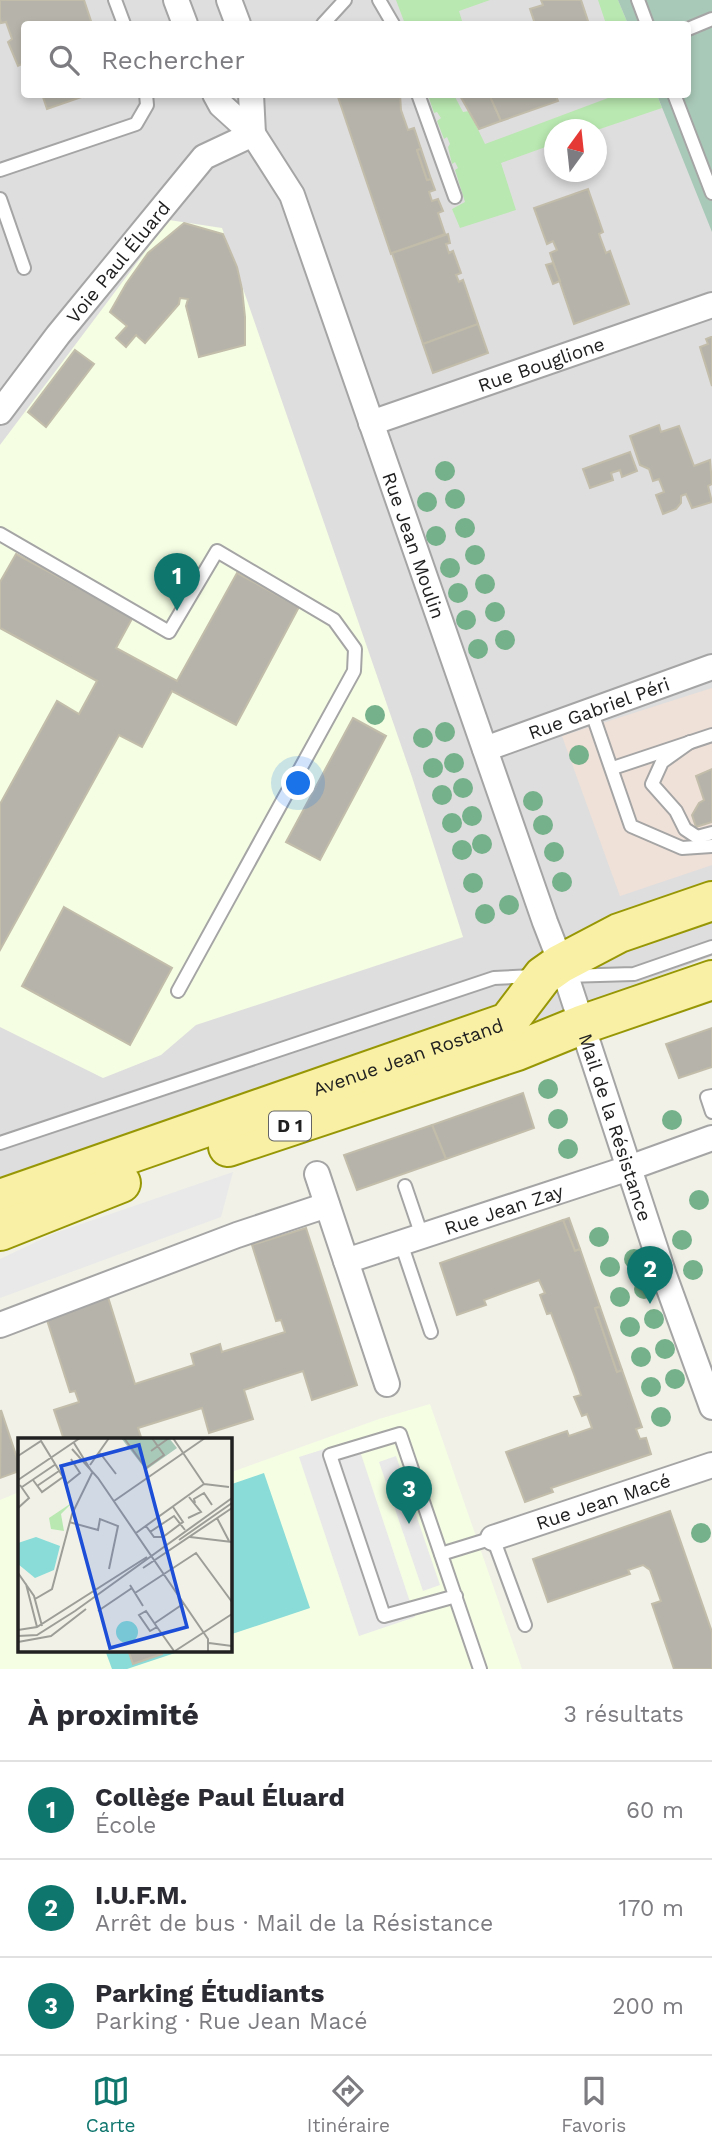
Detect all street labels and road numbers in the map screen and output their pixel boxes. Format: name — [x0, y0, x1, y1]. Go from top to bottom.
street label: Voie Paul Éluard — [62, 197, 175, 328]
street label: Rue Bouglione — [475, 332, 608, 397]
street label: Rue Jean Moulin — [377, 469, 450, 622]
street label: Rue Gabriel Péri — [525, 672, 673, 744]
street label: Avenue Jean Rostand — [310, 1014, 506, 1101]
street label: Mail de la Résistance — [574, 1031, 657, 1224]
road number: D 1 — [269, 1112, 311, 1140]
street label: Rue Jean Zay — [441, 1179, 566, 1240]
street label: Rue Jean Macé — [533, 1469, 673, 1535]

